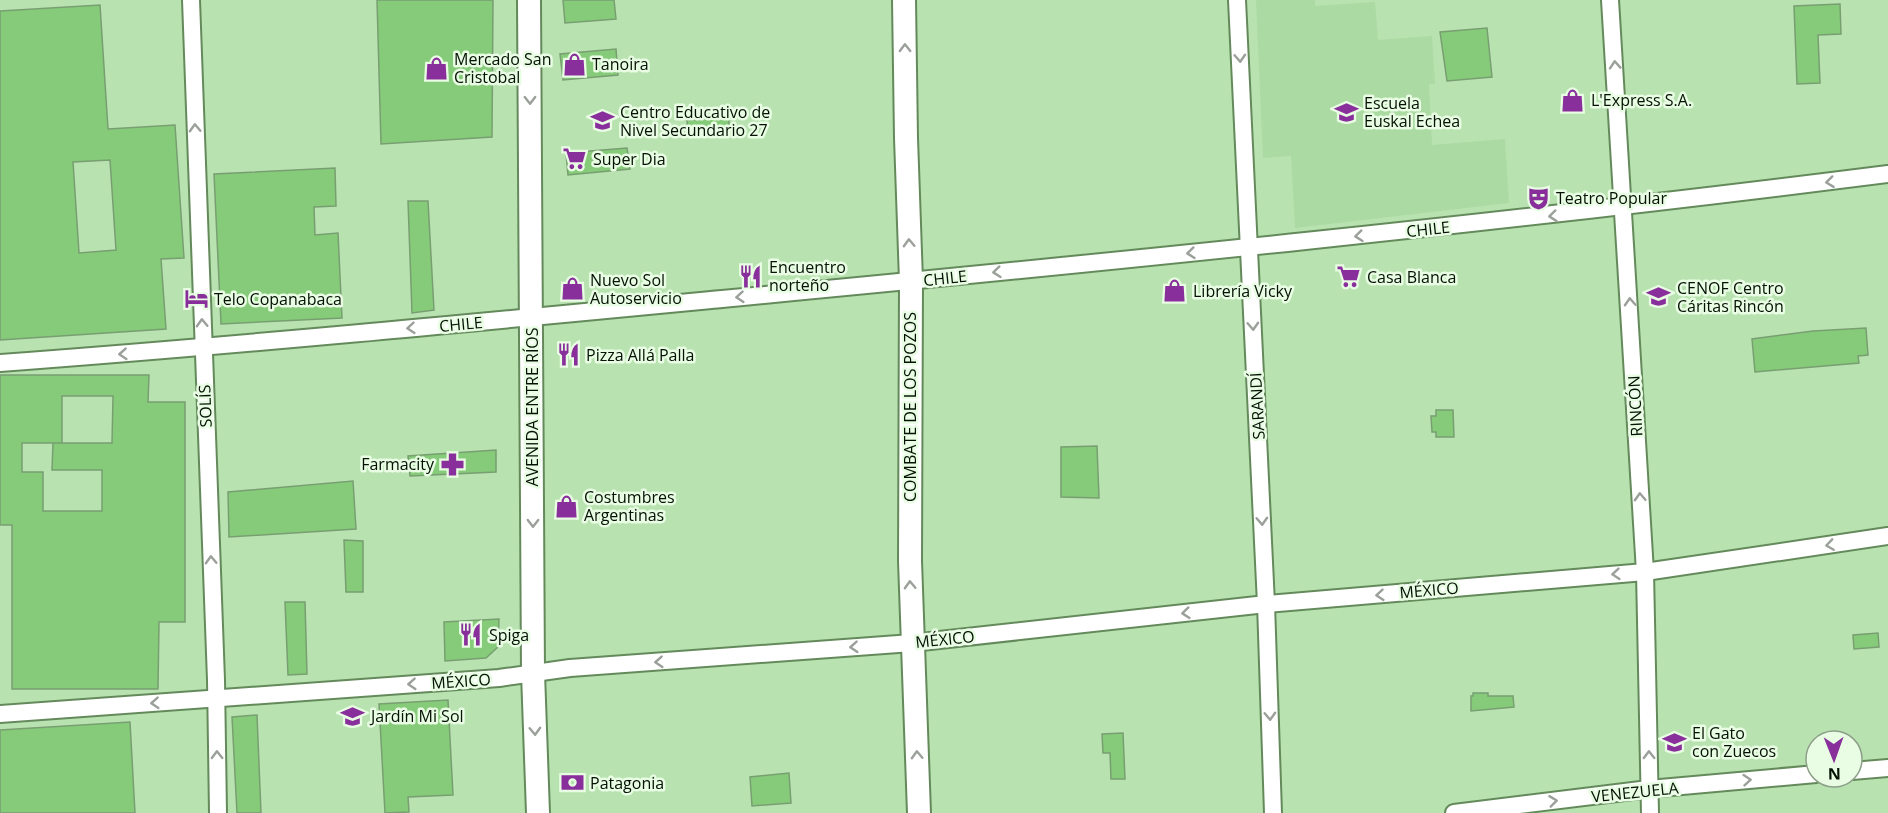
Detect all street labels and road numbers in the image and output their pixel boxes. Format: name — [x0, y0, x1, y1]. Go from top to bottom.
street label: CHILE — [1405, 216, 1451, 242]
street label: CHILE — [922, 265, 968, 291]
street label: CHILE — [438, 311, 484, 337]
street label: COMBATE DE LOS POZOS — [899, 312, 921, 502]
street label: AVENIDA ENTRE RÍOS — [521, 327, 543, 487]
street label: SARANDÍ — [1244, 371, 1270, 440]
street label: RINCÓN — [1622, 375, 1648, 437]
street label: SOLÍS — [193, 384, 217, 428]
street label: MÉXICO — [1398, 576, 1460, 604]
street label: MÉXICO — [914, 625, 976, 653]
street label: MÉXICO — [431, 668, 491, 694]
street label: VENEZUELA — [1590, 776, 1681, 808]

